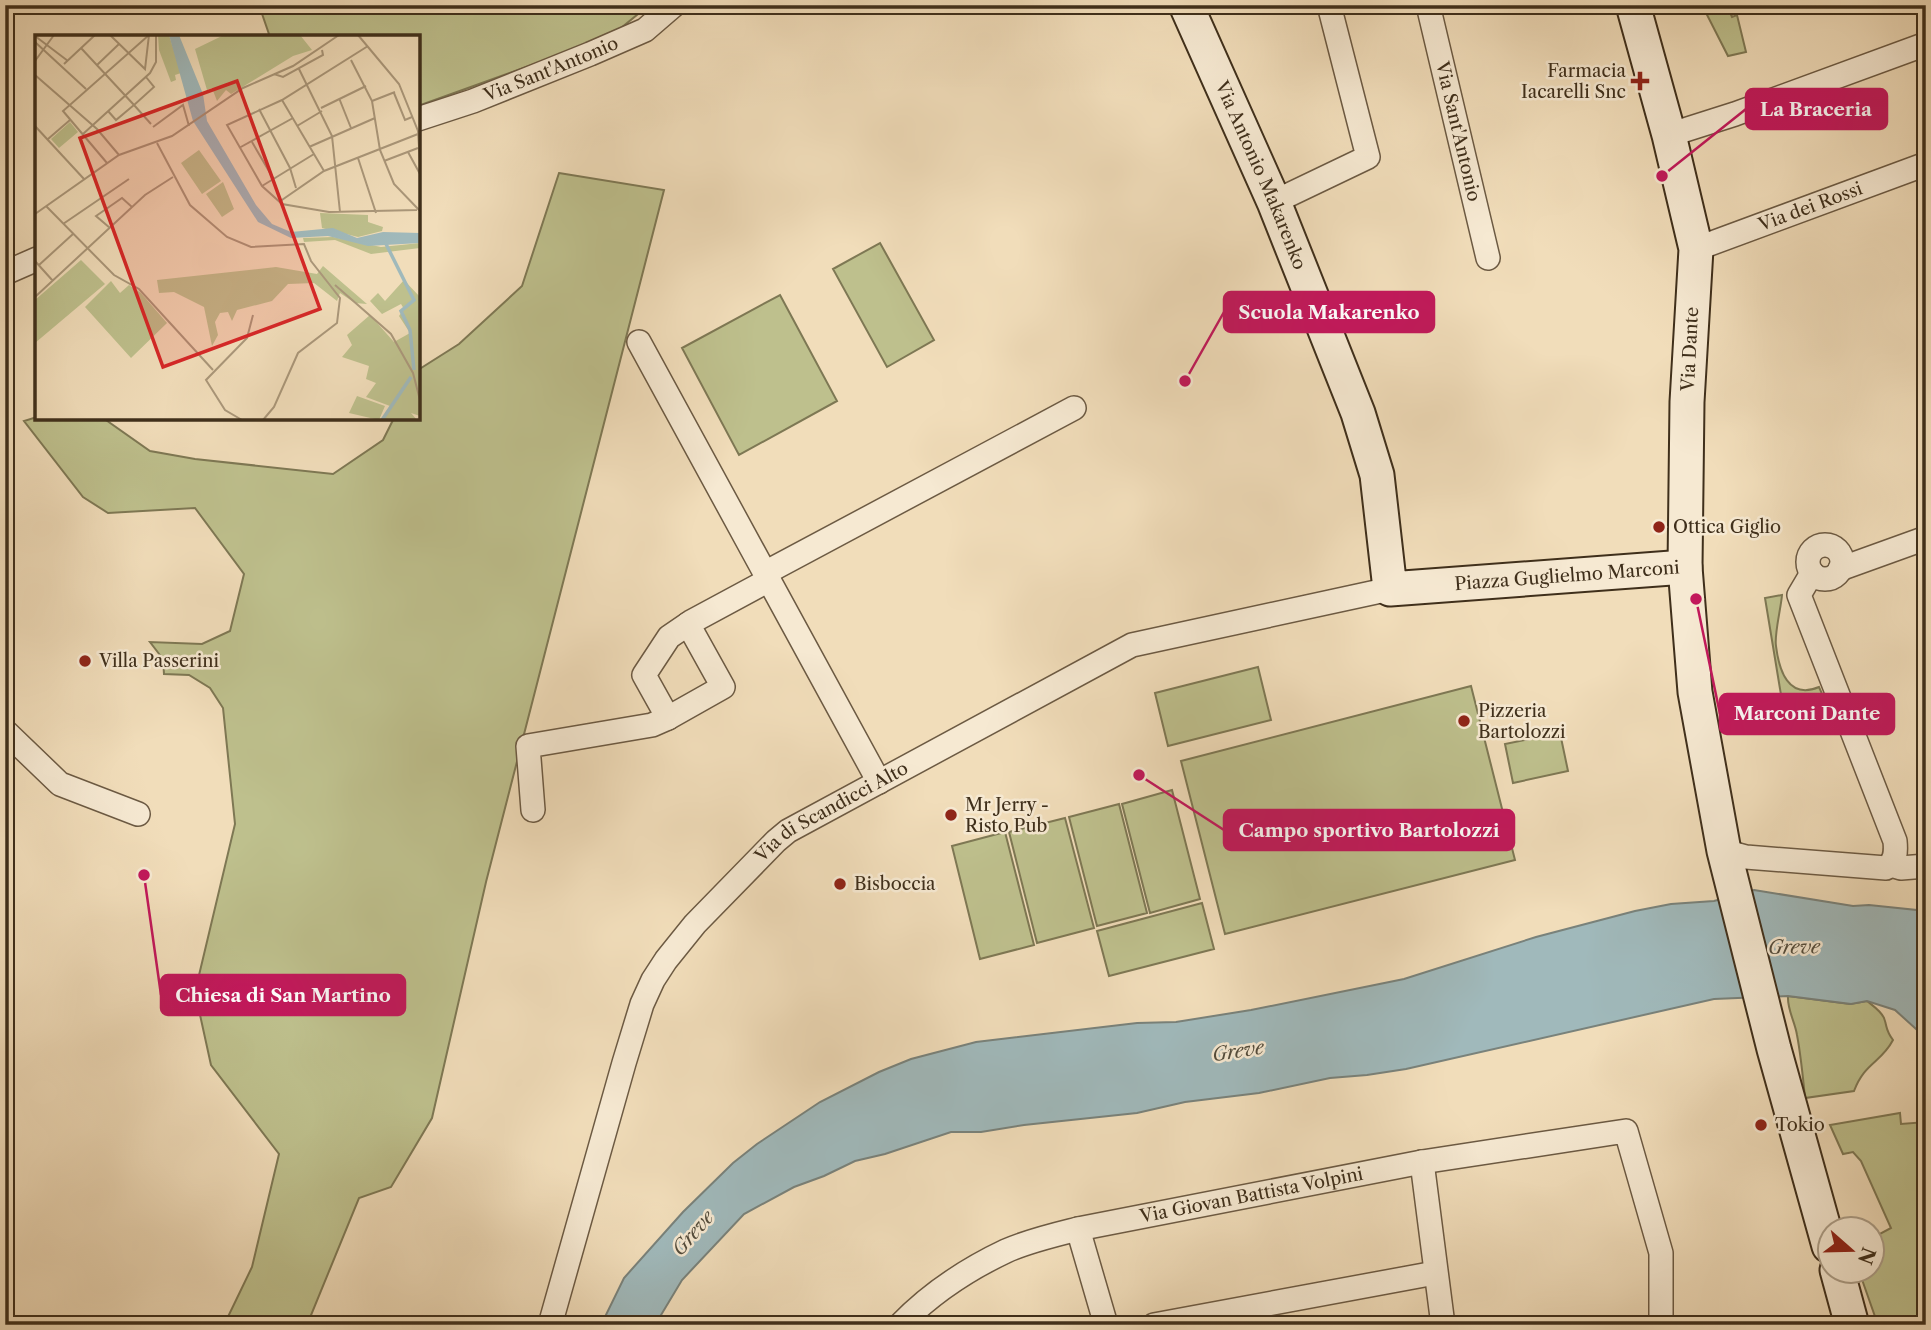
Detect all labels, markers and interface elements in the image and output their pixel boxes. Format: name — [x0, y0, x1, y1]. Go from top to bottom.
street label: Via Sant'Antonio — [480, 32, 622, 107]
inset map — [35, 35, 420, 420]
street label: Via Sant'Antonio — [1431, 58, 1485, 204]
place label: Farmacia Iacarelli Snc — [1521, 60, 1626, 103]
marker: Farmacia Iacarelli Snc — [1632, 73, 1648, 89]
street label: Via Antonio Makarenko — [1210, 77, 1311, 273]
callout: La Braceria — [1746, 89, 1887, 129]
text: La Braceria — [1760, 98, 1873, 121]
street label: Via dei Rossi — [1754, 177, 1866, 236]
callout: Scuola Makarenko — [1224, 292, 1434, 332]
text: Scuola Makarenko — [1238, 301, 1420, 324]
street label: Via Dante — [1677, 306, 1703, 393]
place label: Ottica Giglio — [1673, 516, 1781, 538]
marker: Ottica Giglio — [1651, 519, 1667, 535]
street label: Piazza Guglielmo Marconi — [1454, 556, 1681, 595]
place label: Villa Passerini — [98, 650, 219, 672]
marker: Villa Passerini — [77, 653, 93, 669]
callout: Marconi Dante — [1720, 694, 1894, 734]
place label: Pizzeria Bartolozzi — [1478, 700, 1566, 743]
text: Marconi Dante — [1734, 702, 1880, 725]
marker: Pizzeria Bartolozzi — [1456, 713, 1472, 729]
street label: Via di Scandicci Alto — [750, 757, 912, 868]
place label: Mr Jerry - Risto Pub — [965, 794, 1049, 837]
marker: Mr Jerry - Risto Pub — [943, 807, 959, 823]
callout: Campo sportivo Bartolozzi — [1224, 810, 1514, 850]
text: Campo sportivo Bartolozzi — [1238, 819, 1500, 842]
place label: Bisboccia — [854, 873, 936, 895]
marker: Bisboccia — [832, 876, 848, 892]
water label: Greve — [1768, 935, 1821, 959]
callout: Chiesa di San Martino — [161, 975, 405, 1015]
text: Chiesa di San Martino — [175, 984, 391, 1007]
water label: Greve — [1210, 1035, 1266, 1066]
place label: Tokio — [1775, 1114, 1825, 1136]
marker: Tokio — [1753, 1117, 1769, 1133]
street label: Via Giovan Battista Volpini — [1137, 1163, 1365, 1228]
water label: Greve — [667, 1205, 719, 1260]
north arrow — [1815, 1214, 1885, 1284]
text: N — [1853, 1244, 1880, 1267]

